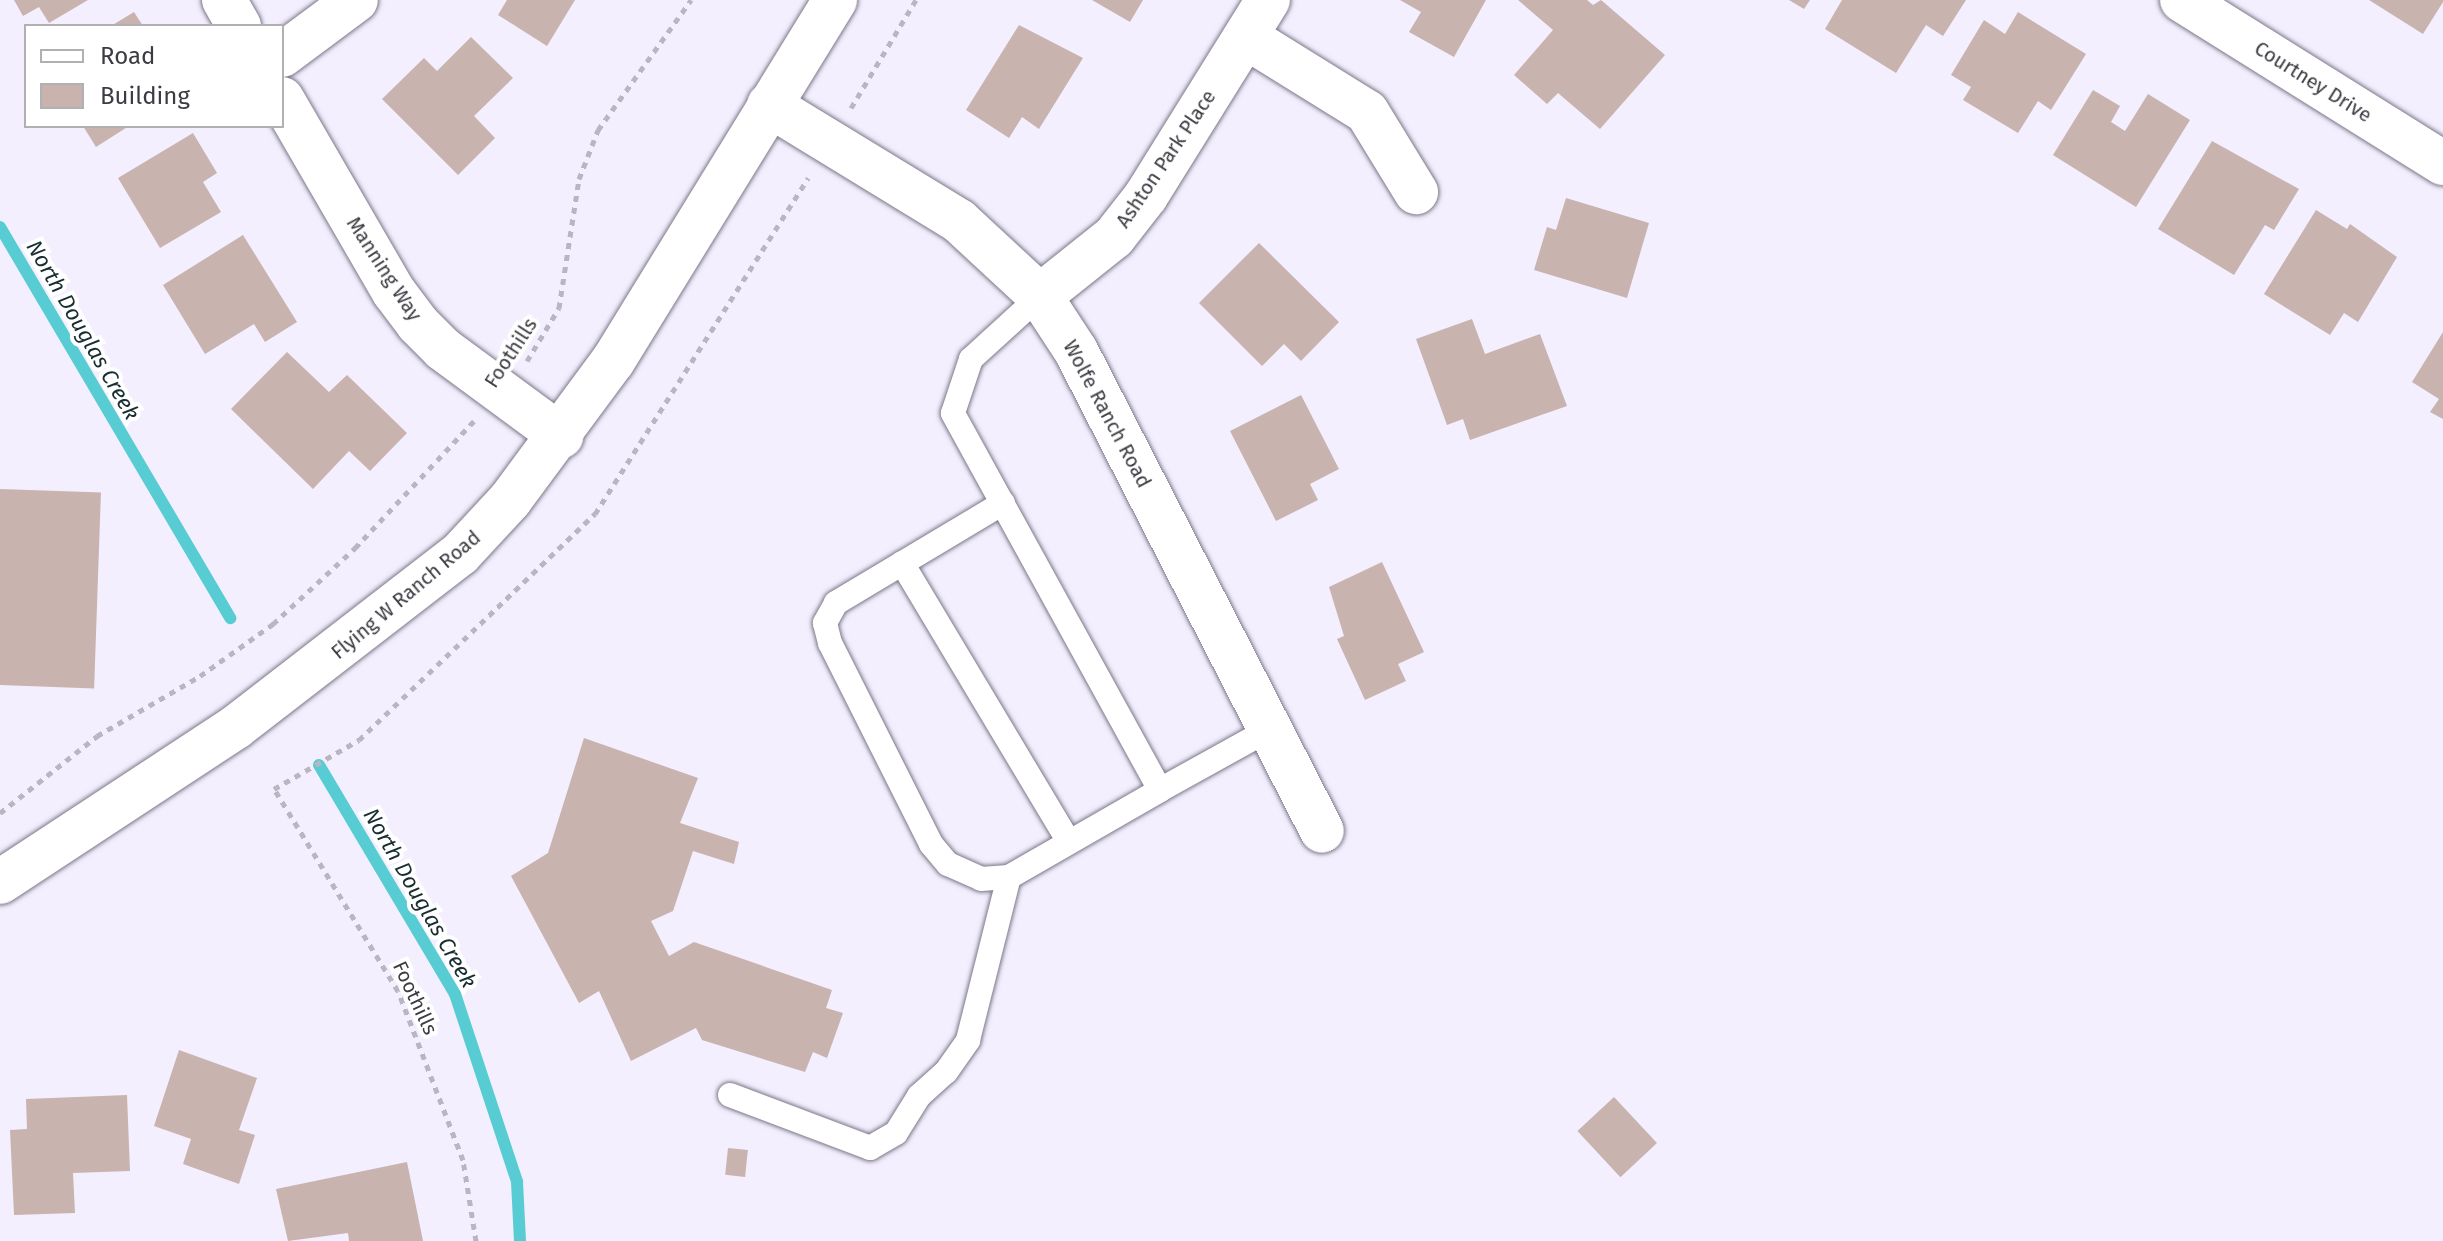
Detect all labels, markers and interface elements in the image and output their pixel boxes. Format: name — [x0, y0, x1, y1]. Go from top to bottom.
legend — [24, 24, 284, 128]
street label: Courtney Drive — [2250, 36, 2376, 128]
text: Road — [100, 42, 155, 70]
text: Building — [100, 82, 190, 110]
street label: Ashton Park Place — [1111, 86, 1221, 232]
street label: Manning Way — [341, 212, 427, 326]
water label: North Douglas Creek — [21, 235, 145, 425]
street label: Foothills — [480, 314, 542, 392]
street label: Wolfe Ranch Road — [1058, 336, 1156, 492]
street label: Flying W Ranch Road — [327, 526, 485, 664]
water label: North Douglas Creek — [358, 803, 482, 993]
street label: Foothills — [388, 958, 442, 1038]

